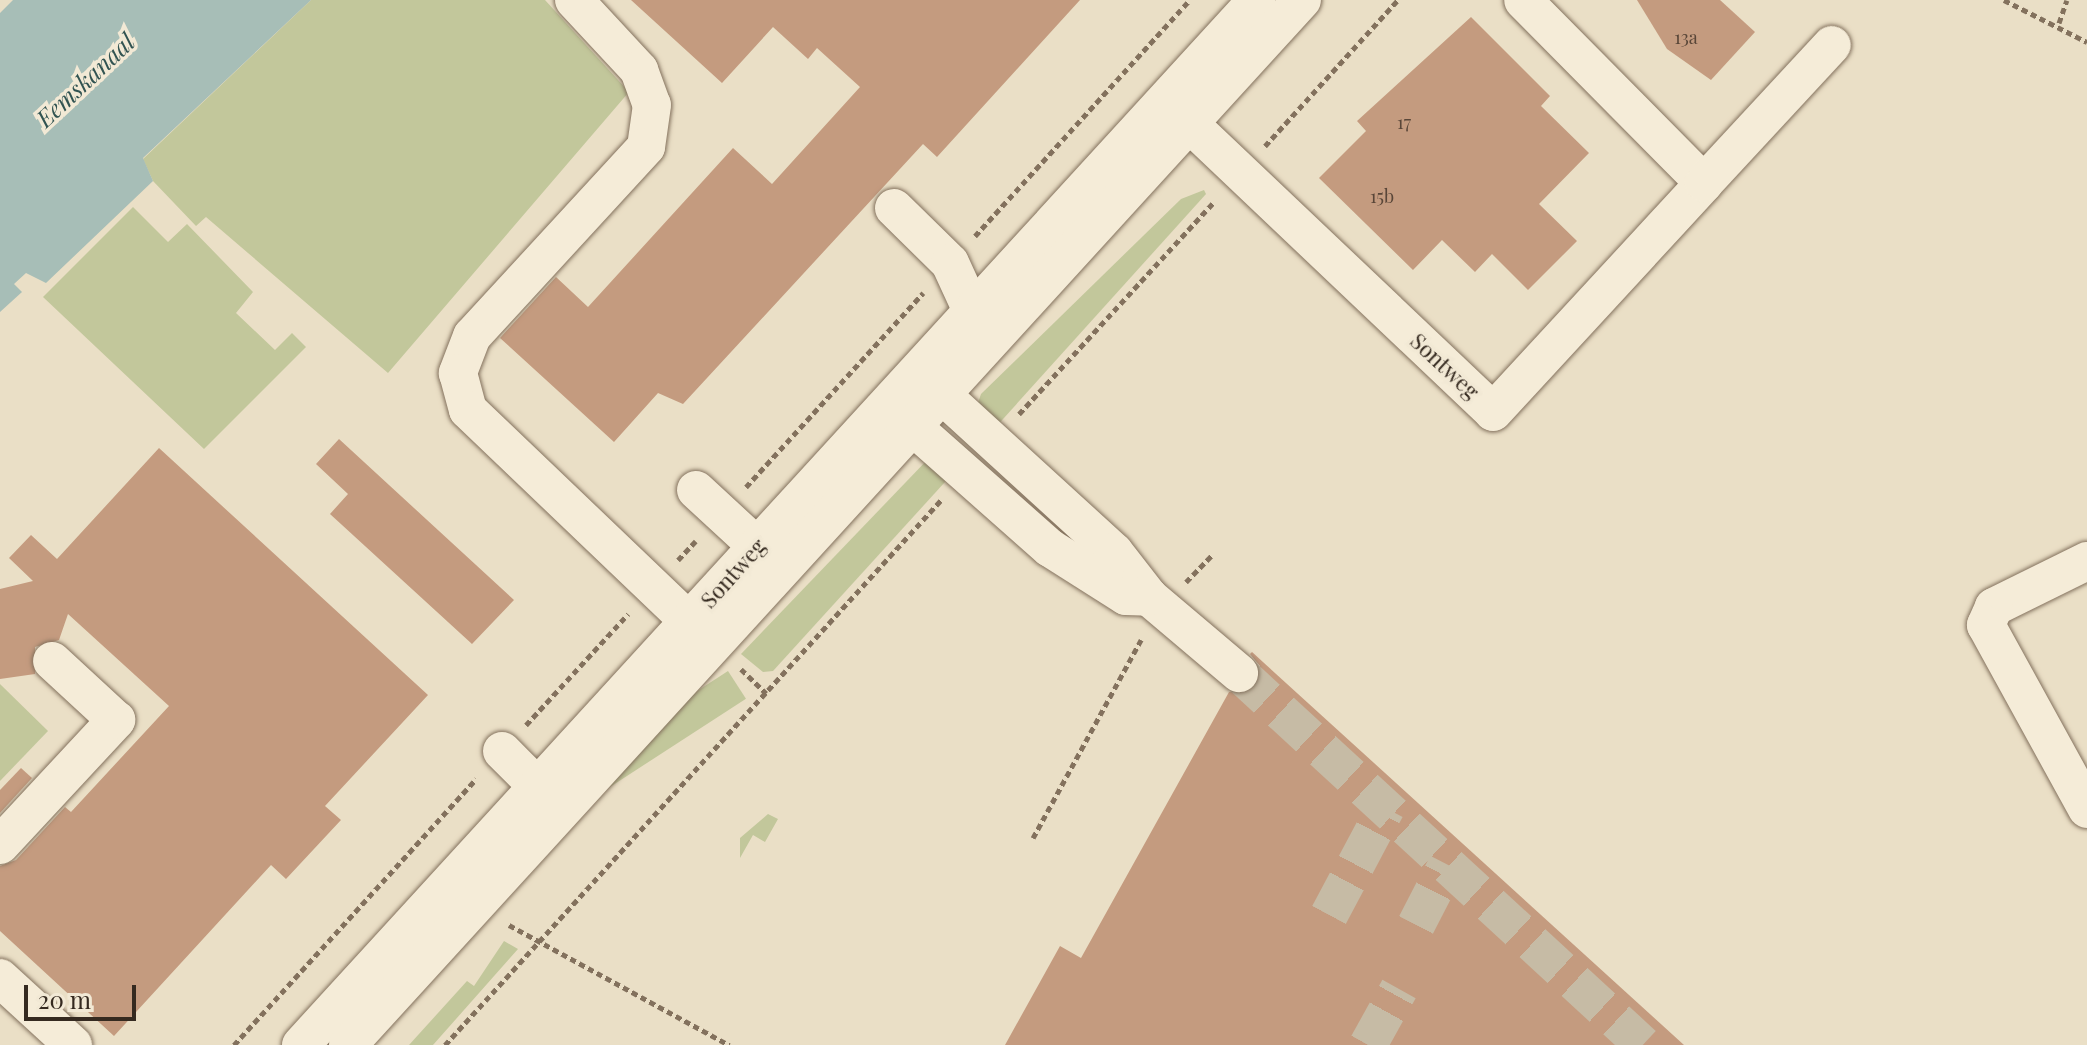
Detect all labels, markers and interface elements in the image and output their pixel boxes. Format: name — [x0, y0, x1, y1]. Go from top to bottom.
house number: 13a — [1674, 26, 1698, 48]
water label: Eemskanaal — [30, 27, 140, 133]
house number: 17 — [1397, 111, 1411, 133]
house number: 15b — [1370, 185, 1394, 207]
street label: Sontweg — [1405, 328, 1485, 404]
street label: Sontweg — [695, 533, 771, 613]
scale bar — [28, 969, 140, 1019]
text: 20 m — [38, 983, 91, 1015]

